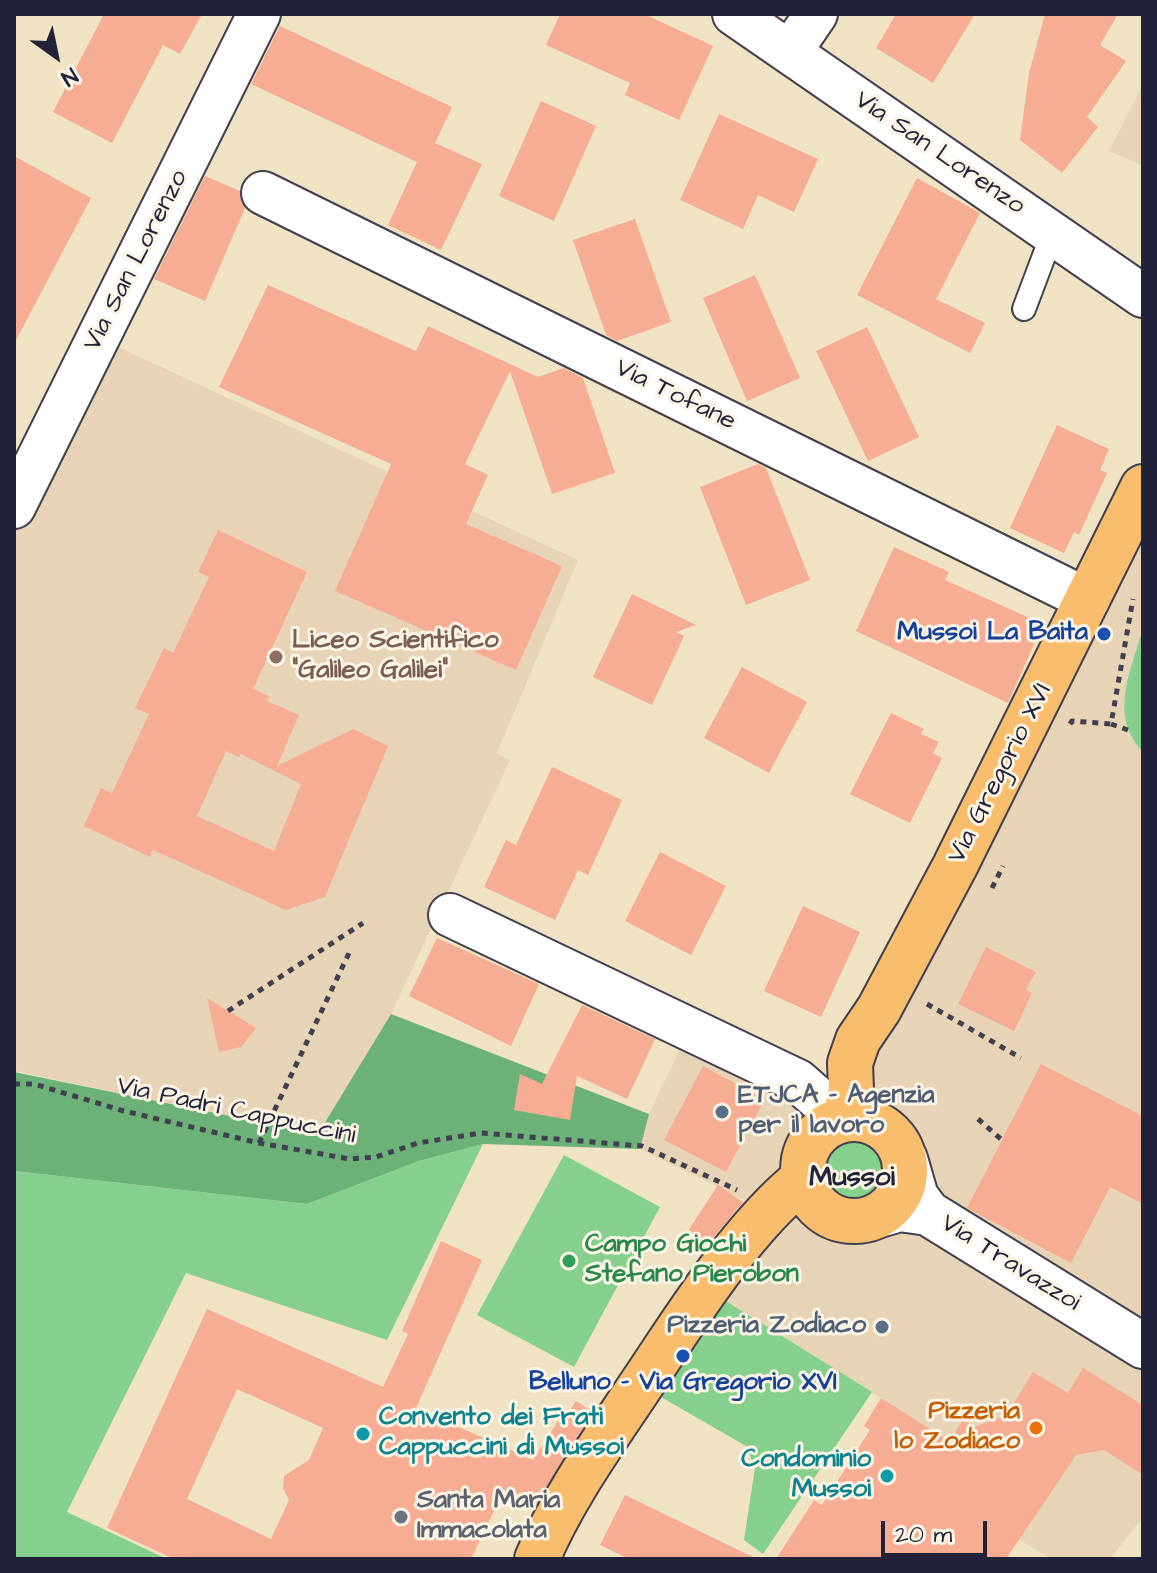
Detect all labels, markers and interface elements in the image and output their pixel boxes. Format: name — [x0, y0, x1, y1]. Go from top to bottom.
north arrow — [16, 16, 96, 96]
text: N — [55, 60, 84, 93]
street label: Via San Lorenzo — [848, 85, 1030, 223]
street label: Via San Lorenzo — [78, 165, 196, 357]
street label: Via Tofane — [610, 353, 740, 439]
place label: Mussoi La Baita — [897, 618, 1088, 650]
marker: Mussoi La Baita — [1095, 625, 1113, 643]
place label: Liceo Scientifico "Galileo Galilei" — [292, 626, 499, 688]
marker: Liceo Scientifico "Galileo Galilei" — [267, 648, 285, 666]
street label: Via Gregorio XVI — [942, 679, 1060, 869]
street label: Via Padri Cappuccini — [114, 1071, 358, 1153]
place label: ETJCA - Agenzia per il lavoro — [738, 1081, 934, 1142]
marker: ETJCA - Agenzia per il lavoro — [713, 1103, 731, 1121]
district label: Mussoi — [809, 1162, 895, 1196]
street label: Via Travazzoi — [934, 1209, 1086, 1319]
place label: Campo Giochi Stefano Pierobon — [585, 1230, 799, 1292]
marker: Campo Giochi Stefano Pierobon — [560, 1252, 578, 1270]
place label: Pizzeria Zodiaco — [667, 1311, 866, 1343]
marker: Pizzeria Zodiaco — [873, 1318, 891, 1336]
marker: Belluno - Via Gregorio XVI — [674, 1347, 692, 1365]
place label: Belluno - Via Gregorio XVI — [529, 1368, 837, 1400]
place label: Pizzeria lo Zodiaco — [894, 1397, 1020, 1458]
place label: Convento dei Frati Cappuccini di Mussoi — [379, 1403, 624, 1464]
marker: Pizzeria lo Zodiaco — [1027, 1419, 1045, 1437]
marker: Convento dei Frati Cappuccini di Mussoi — [354, 1425, 372, 1443]
place label: Condominio Mussoi — [741, 1445, 871, 1506]
marker: Condominio Mussoi — [878, 1467, 896, 1485]
place label: Santa Maria Immacolata — [417, 1486, 560, 1548]
scale bar — [885, 1505, 991, 1555]
marker: Santa Maria Immacolata — [392, 1508, 410, 1526]
text: 20 m — [895, 1518, 952, 1552]

